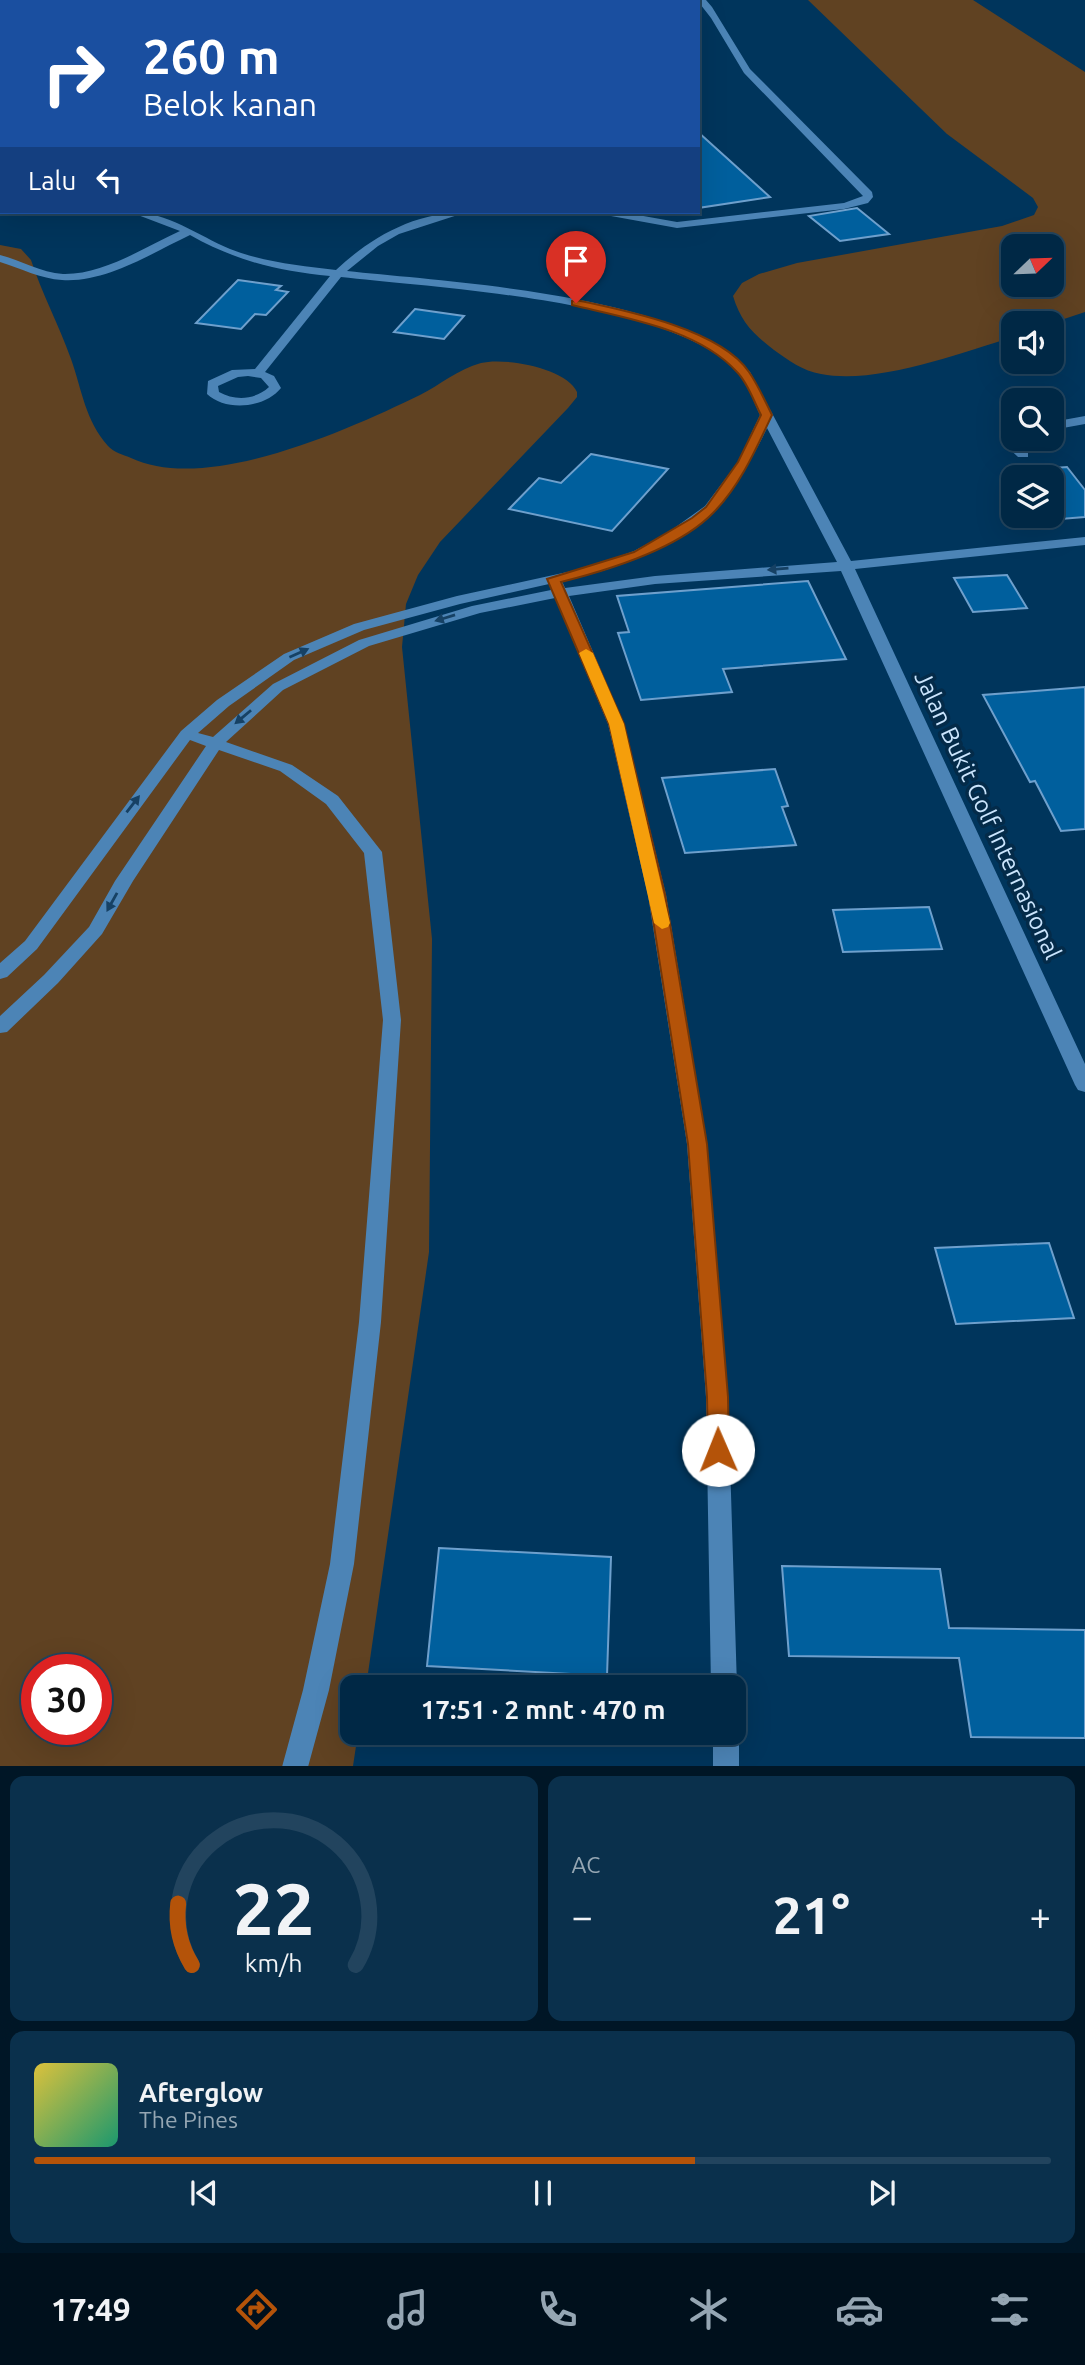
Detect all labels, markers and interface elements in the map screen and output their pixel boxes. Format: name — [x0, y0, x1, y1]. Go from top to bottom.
icon: right — [28, 28, 119, 119]
text: 260 m — [143, 28, 280, 83]
text: Belok kanan — [143, 86, 317, 122]
icon: left — [90, 161, 128, 199]
text: Lalu — [28, 166, 76, 195]
pin — [546, 231, 606, 303]
north arrow — [1001, 234, 1064, 298]
map controls — [1001, 234, 1064, 528]
icon: arrive — [557, 242, 595, 280]
button: sound — [1001, 311, 1064, 374]
button: search — [1001, 388, 1064, 451]
button: layers — [1001, 465, 1064, 528]
one-way arrow — [767, 564, 789, 575]
one-way arrow — [434, 614, 455, 624]
one-way arrow — [289, 647, 309, 659]
street label: Jalan Bukit Golf Internasional — [909, 667, 1067, 963]
one-way arrow — [234, 709, 252, 725]
one-way arrow — [125, 795, 139, 813]
one-way arrow — [106, 892, 118, 911]
position arrow — [681, 1413, 755, 1487]
speed limit sign: 30 — [21, 1654, 112, 1745]
text: 17:51 · 2 mnt · 470 m — [421, 1695, 665, 1724]
text: AC — [572, 1852, 600, 1877]
text: 22 — [233, 1867, 315, 1949]
text: 21° — [773, 1886, 850, 1944]
text: − — [572, 1895, 593, 1937]
text: + — [1030, 1895, 1051, 1937]
text: km/h — [245, 1948, 303, 1976]
text: Afterglow — [139, 2078, 263, 2107]
text: The Pines — [139, 2107, 238, 2132]
icon: previous — [185, 2174, 223, 2212]
icon: pause — [524, 2174, 562, 2212]
icon: next — [863, 2174, 901, 2212]
icon: directions — [232, 2285, 281, 2334]
icon: music — [383, 2285, 432, 2334]
icon: phone — [533, 2285, 582, 2334]
icon: climate — [684, 2285, 733, 2334]
icon: car — [835, 2285, 884, 2334]
icon: filters — [985, 2285, 1034, 2334]
text: 17:49 — [51, 2291, 131, 2327]

